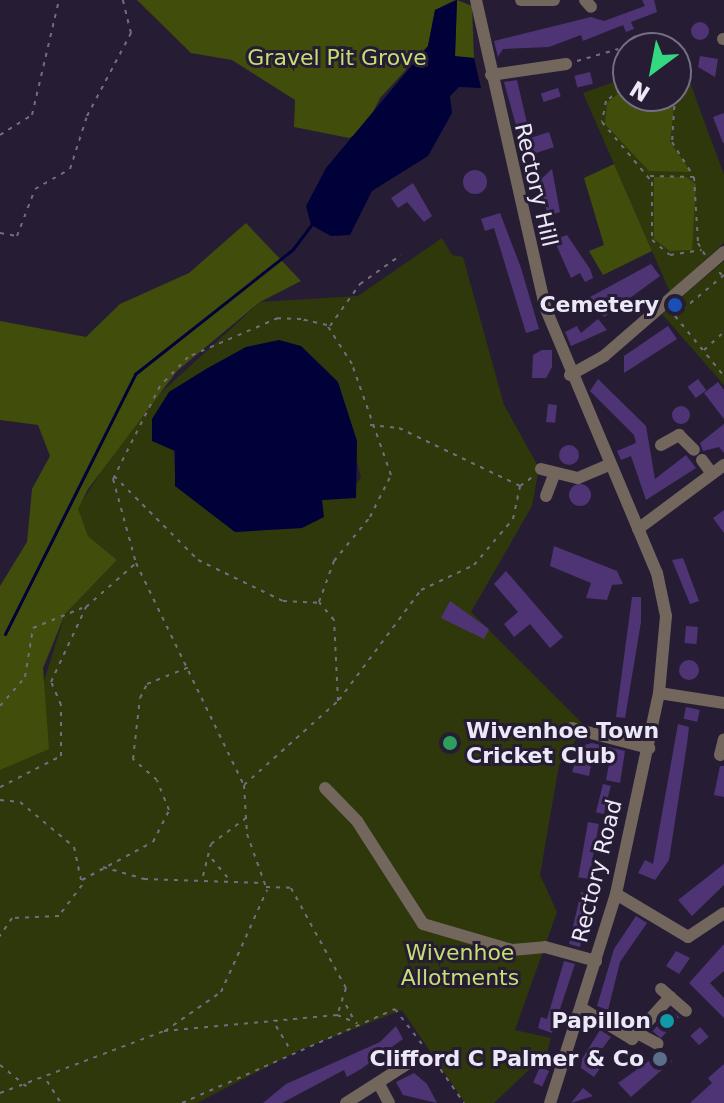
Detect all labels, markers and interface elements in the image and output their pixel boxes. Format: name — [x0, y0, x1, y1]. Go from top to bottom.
north arrow — [612, 32, 692, 112]
park label: Gravel Pit Grove — [247, 45, 427, 71]
text: N — [626, 76, 655, 107]
street label: Rectory Hill — [509, 121, 563, 249]
place label: Cemetery — [539, 292, 659, 318]
marker: Cemetery — [666, 296, 684, 314]
place label: Wivenhoe Town Cricket Club — [466, 717, 659, 768]
marker: Wivenhoe Town Cricket Club — [441, 734, 459, 752]
street label: Rectory Road — [566, 797, 628, 945]
park label: Wivenhoe Allotments — [401, 939, 519, 990]
place label: Papillon — [551, 1008, 651, 1034]
marker: Papillon — [658, 1012, 676, 1030]
place label: Clifford C Palmer & Co — [369, 1046, 644, 1072]
marker: Clifford C Palmer & Co — [651, 1050, 669, 1068]

